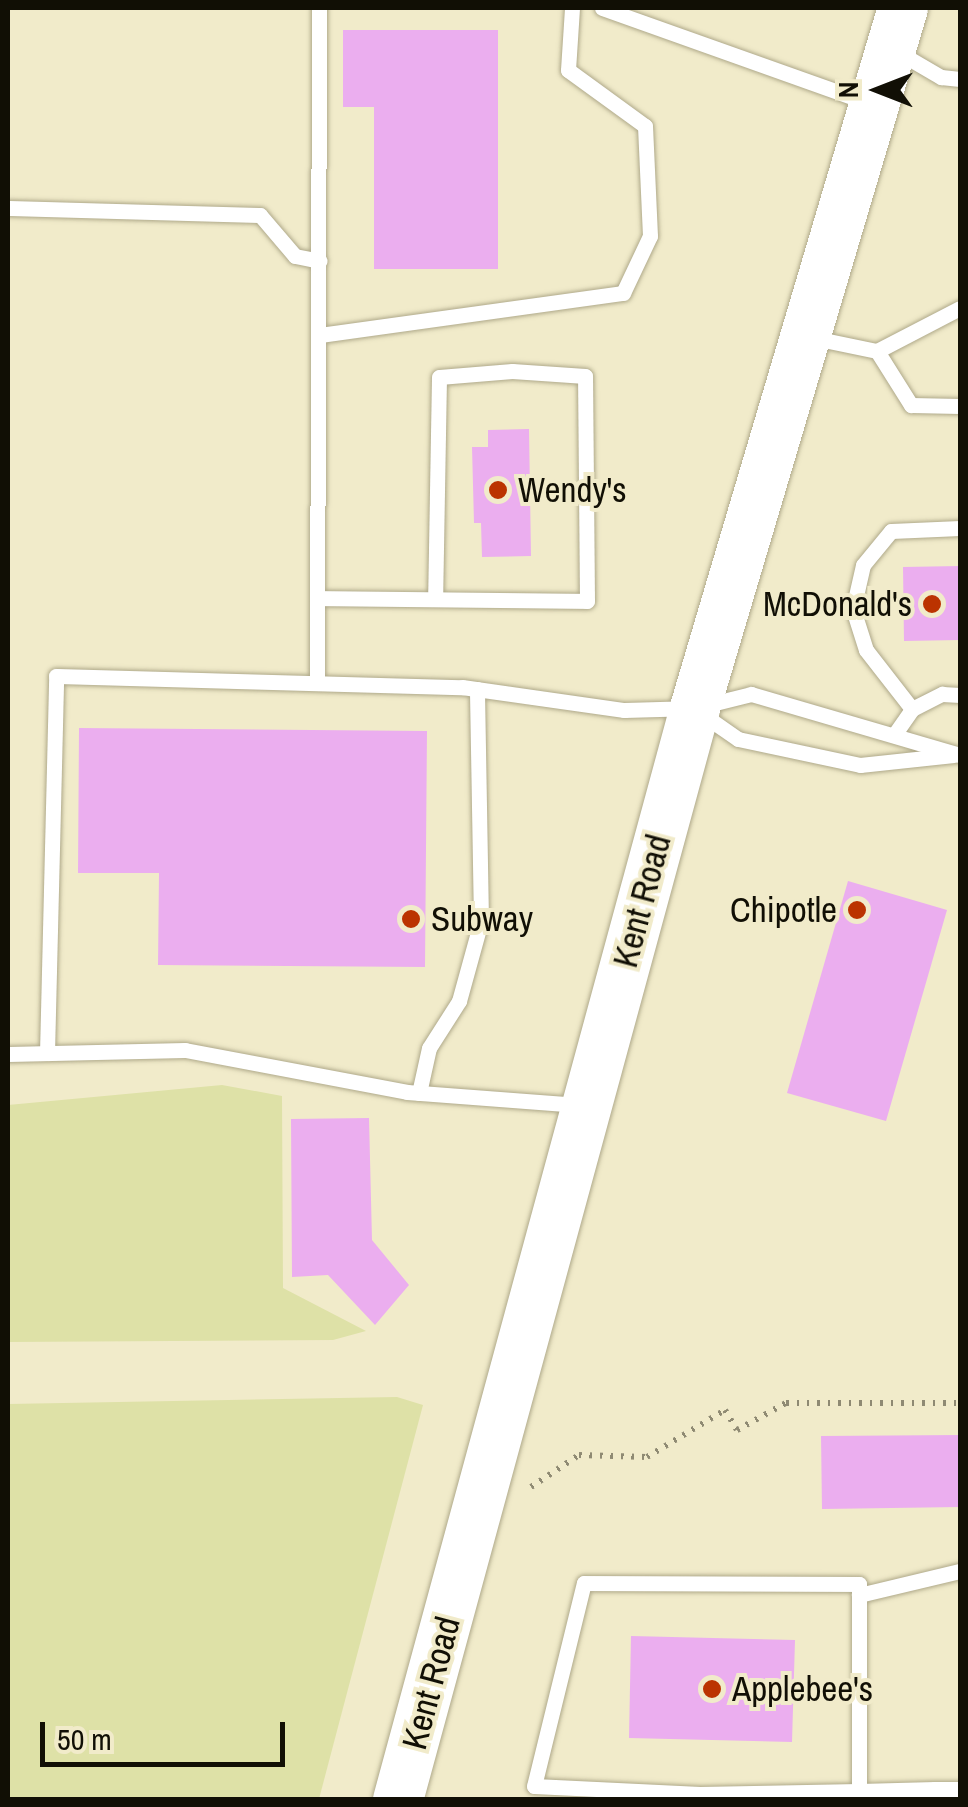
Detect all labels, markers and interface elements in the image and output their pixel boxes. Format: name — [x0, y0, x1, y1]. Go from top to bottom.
north arrow — [828, 40, 928, 140]
text: N — [829, 82, 867, 98]
place label: Wendy's — [518, 469, 627, 511]
marker: Wendy's — [487, 479, 509, 501]
place label: McDonald's — [763, 583, 912, 625]
marker: McDonald's — [921, 593, 943, 615]
street label: Kent Road — [604, 830, 680, 972]
place label: Chipotle — [730, 889, 837, 931]
place label: Subway — [431, 898, 533, 940]
marker: Chipotle — [846, 899, 868, 921]
marker: Subway — [400, 908, 422, 930]
street label: Kent Road — [393, 1612, 469, 1754]
place label: Applebee's — [732, 1668, 873, 1710]
marker: Applebee's — [701, 1678, 723, 1700]
scale bar — [45, 1702, 290, 1764]
text: 50 m — [57, 1719, 112, 1759]

